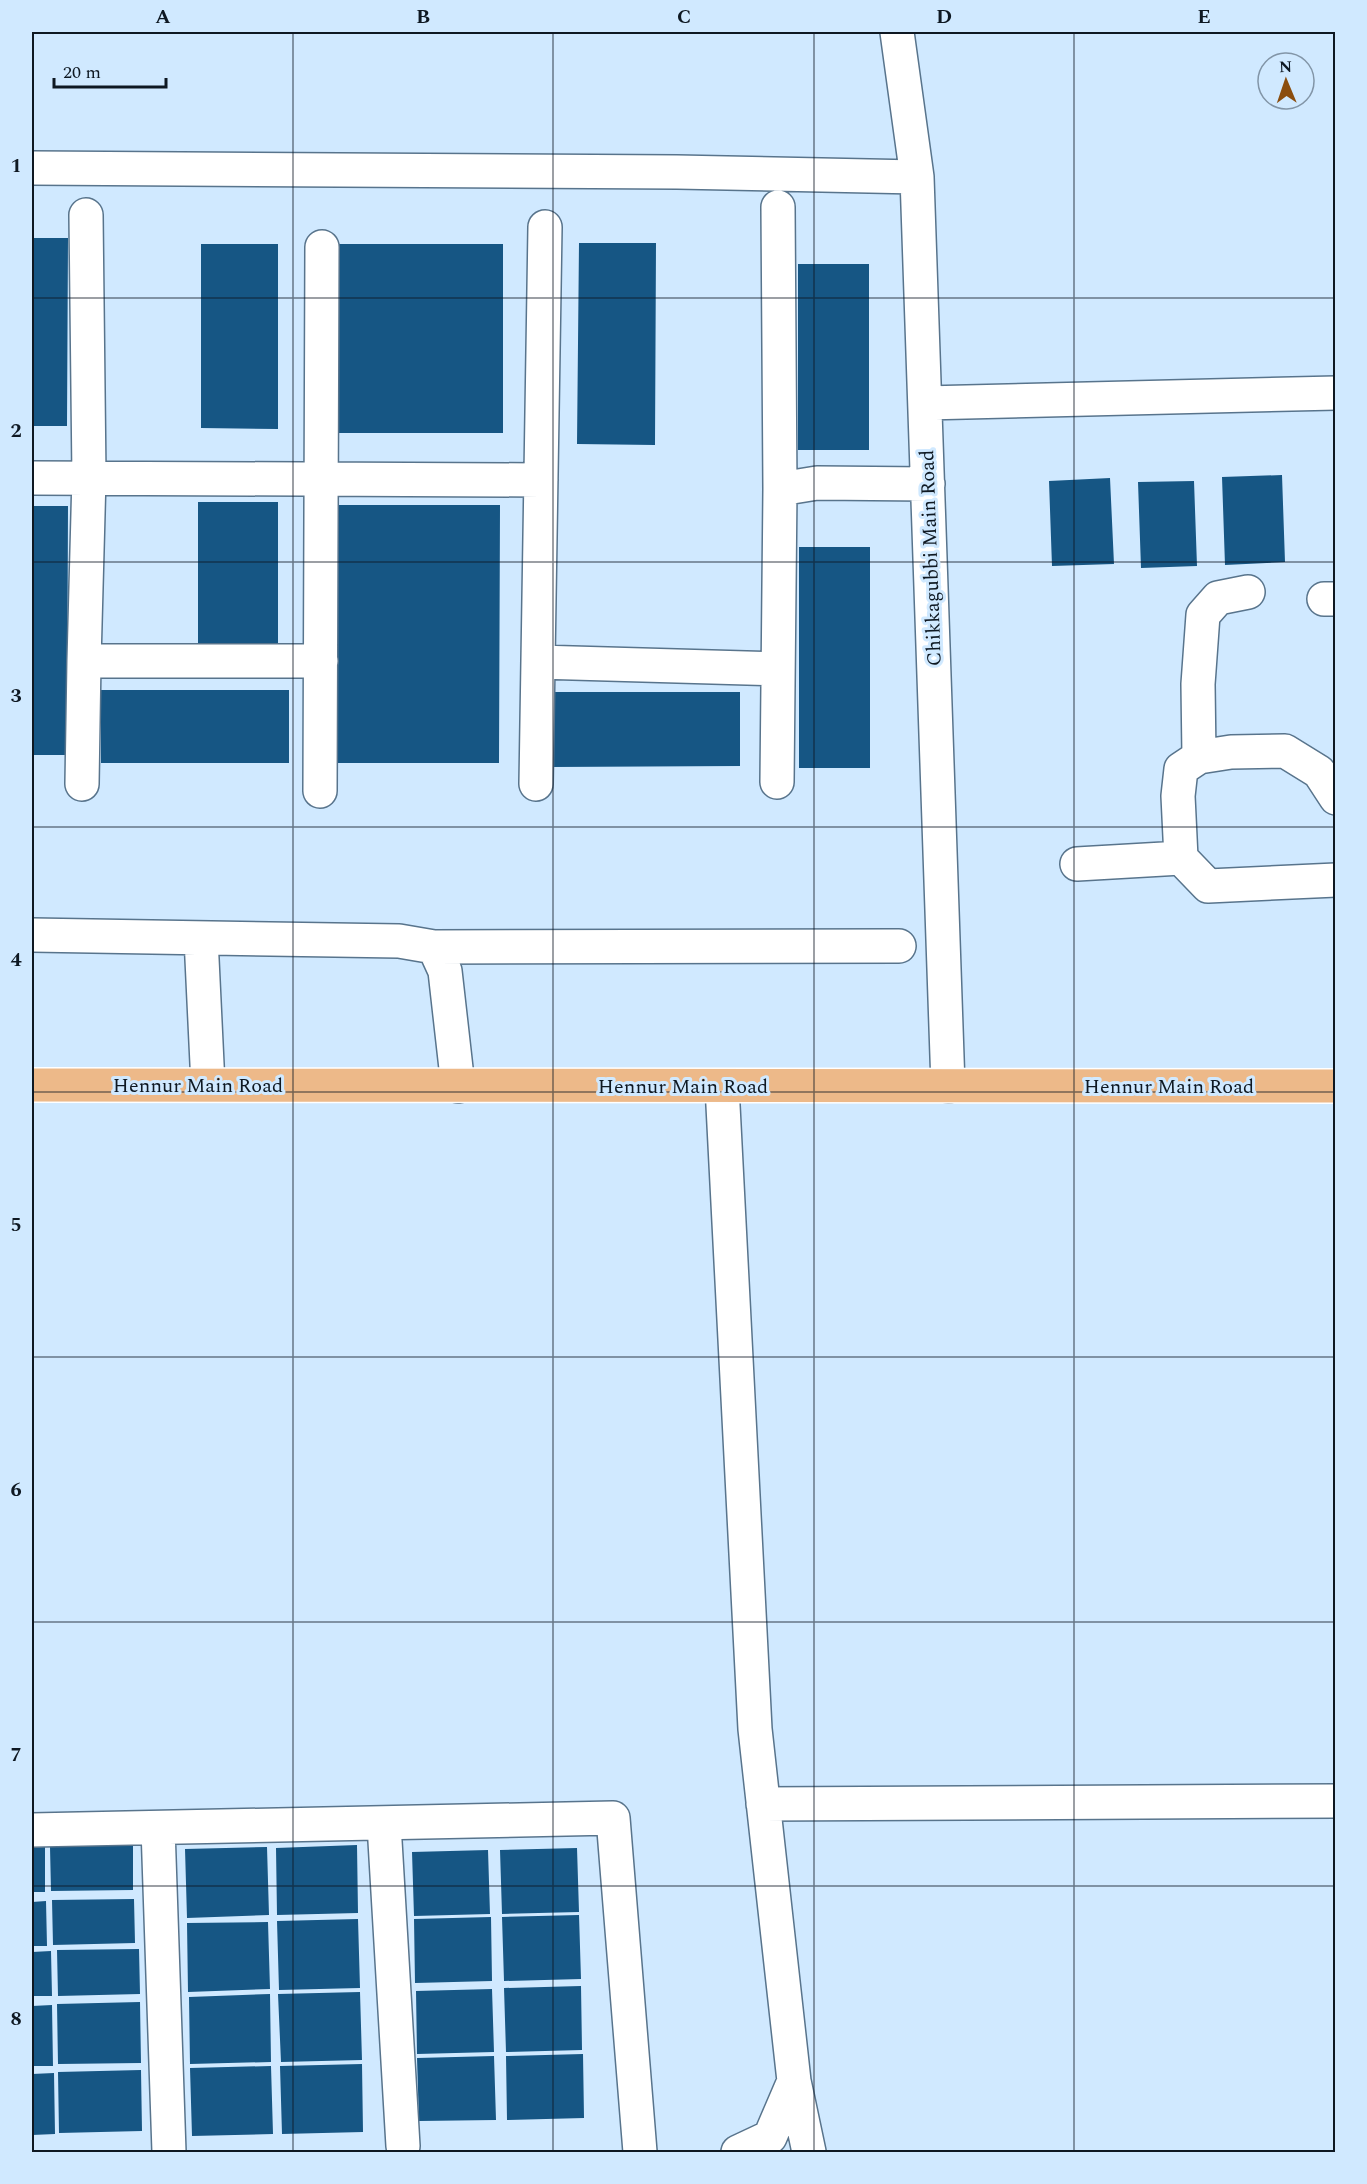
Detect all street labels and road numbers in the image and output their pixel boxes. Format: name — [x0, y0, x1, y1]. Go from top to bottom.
street label: Chikkagubbi Main Road — [912, 449, 950, 667]
street label: Hennur Main Road — [113, 1071, 283, 1101]
street label: Hennur Main Road — [598, 1072, 768, 1102]
street label: Hennur Main Road — [1084, 1072, 1254, 1102]

